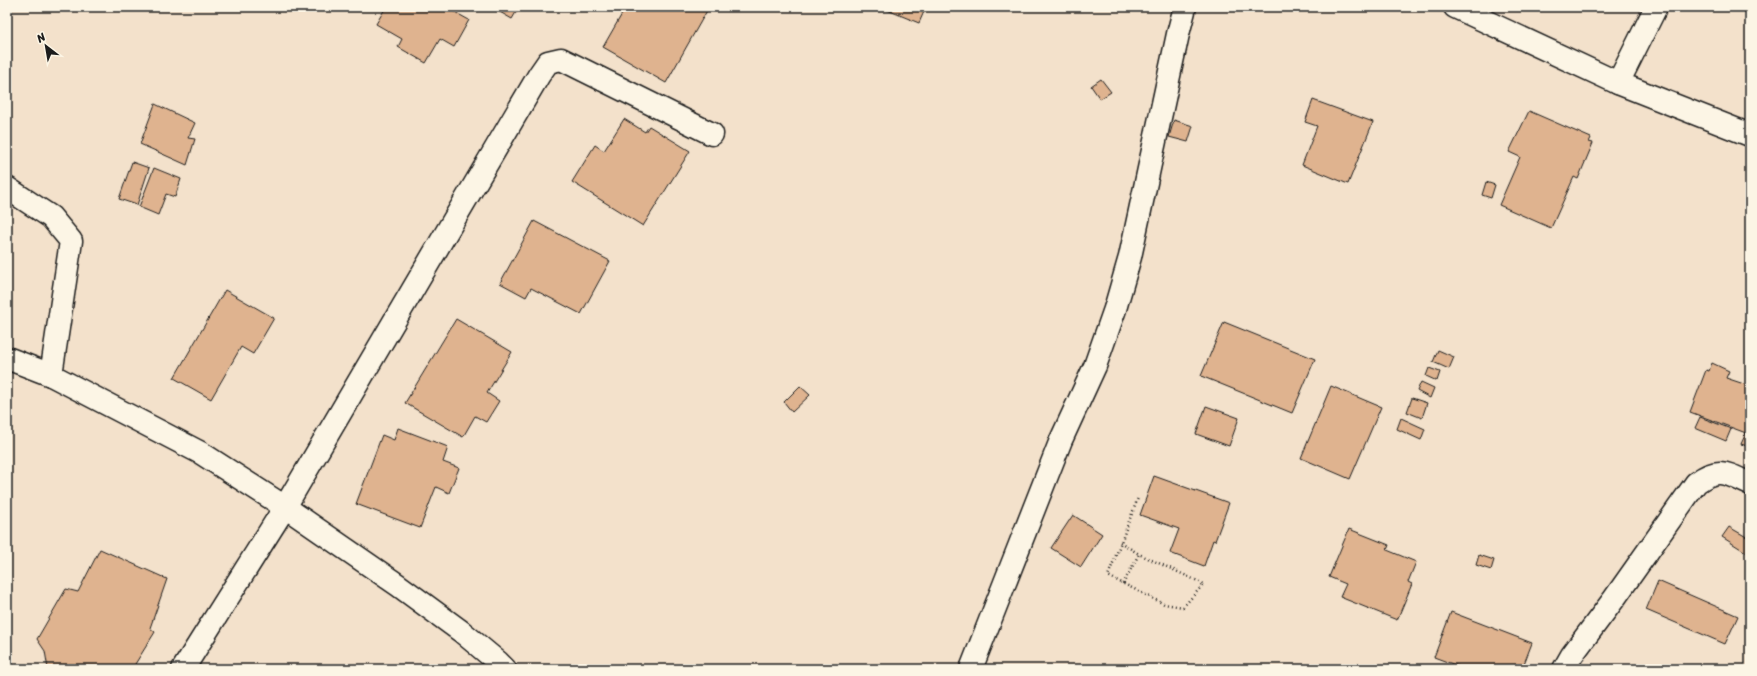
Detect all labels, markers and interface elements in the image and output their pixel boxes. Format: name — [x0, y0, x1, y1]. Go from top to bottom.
north arrow — [26, 26, 66, 66]
text: N — [32, 28, 50, 48]

